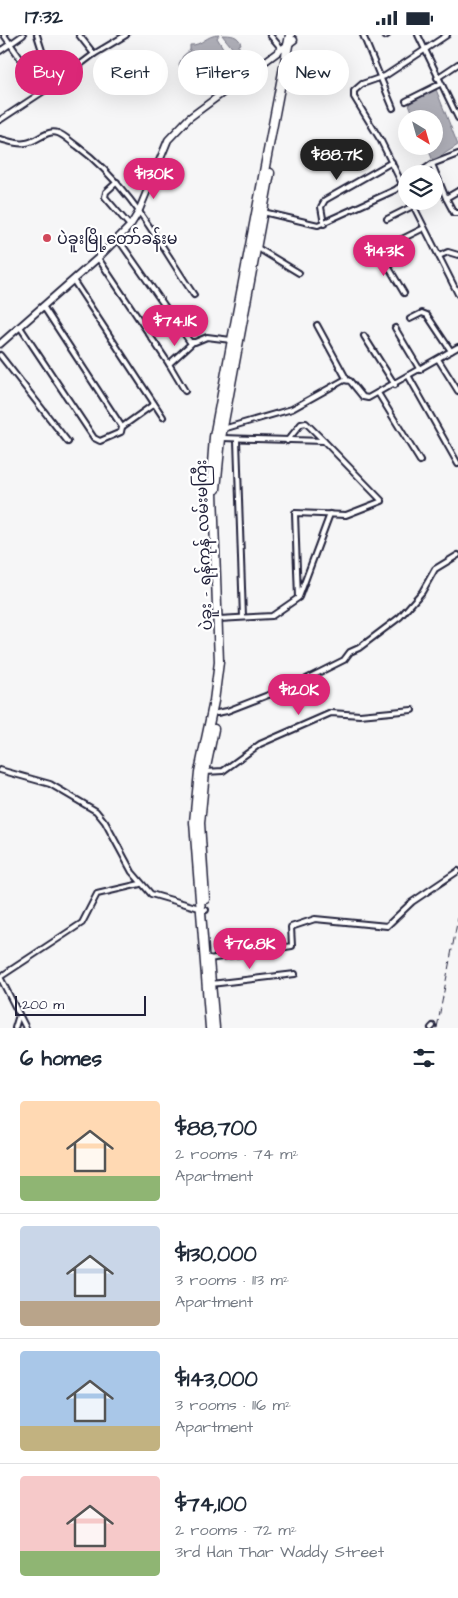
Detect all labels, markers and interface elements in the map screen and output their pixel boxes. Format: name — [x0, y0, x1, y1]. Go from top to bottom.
text: 17:32 — [25, 4, 63, 31]
chip: Buy — [15, 50, 83, 95]
chip: Rent — [93, 50, 168, 95]
chip: Filters — [178, 50, 268, 95]
chip: New — [278, 50, 349, 95]
north arrow — [398, 110, 442, 155]
map controls — [398, 110, 443, 210]
pin: $88.7K — [296, 139, 378, 181]
text: $88.7K — [311, 144, 363, 166]
pin: $130K — [119, 157, 189, 200]
text: $130K — [135, 163, 173, 185]
button: layers — [398, 165, 443, 210]
place label: ပဲခူးမြို့တော်ခန်းမ — [57, 227, 178, 253]
marker: ပဲခူးမြို့တော်ခန်းမ — [41, 232, 53, 244]
pin: $143K — [349, 235, 419, 277]
text: $143K — [364, 240, 404, 262]
pin: $74.1K — [134, 305, 216, 347]
text: $74.1K — [153, 310, 197, 332]
street label: ပဲခူး - ရန်ကုန် လမ်းမကြီး — [189, 459, 221, 631]
pin: $120K — [264, 673, 334, 716]
text: $120K — [279, 679, 319, 701]
pin: $76.8K — [209, 927, 291, 970]
text: $76.8K — [224, 933, 276, 955]
scale bar — [15, 993, 146, 1016]
text: 200 m — [22, 995, 64, 1015]
text: 6 homes — [20, 1044, 102, 1073]
icon: filters — [410, 1044, 438, 1072]
text: $88,700 — [175, 1114, 257, 1143]
icon: home — [60, 1121, 120, 1181]
text: 2 rooms · 74 m² — [175, 1143, 299, 1165]
text: Apartment — [175, 1165, 253, 1187]
text: $130,000 — [175, 1240, 257, 1269]
icon: home — [60, 1246, 120, 1306]
text: 3 rooms · 113 m² — [175, 1269, 289, 1291]
text: Apartment — [175, 1291, 253, 1313]
text: $143,000 — [175, 1365, 258, 1394]
icon: home — [60, 1371, 120, 1431]
text: 3 rooms · 116 m² — [175, 1394, 291, 1416]
text: Apartment — [175, 1416, 253, 1438]
text: $74,100 — [175, 1490, 247, 1519]
icon: home — [60, 1496, 120, 1556]
text: 2 rooms · 72 m² — [175, 1519, 297, 1541]
text: 3rd Han Thar Waddy Street — [175, 1541, 384, 1563]

